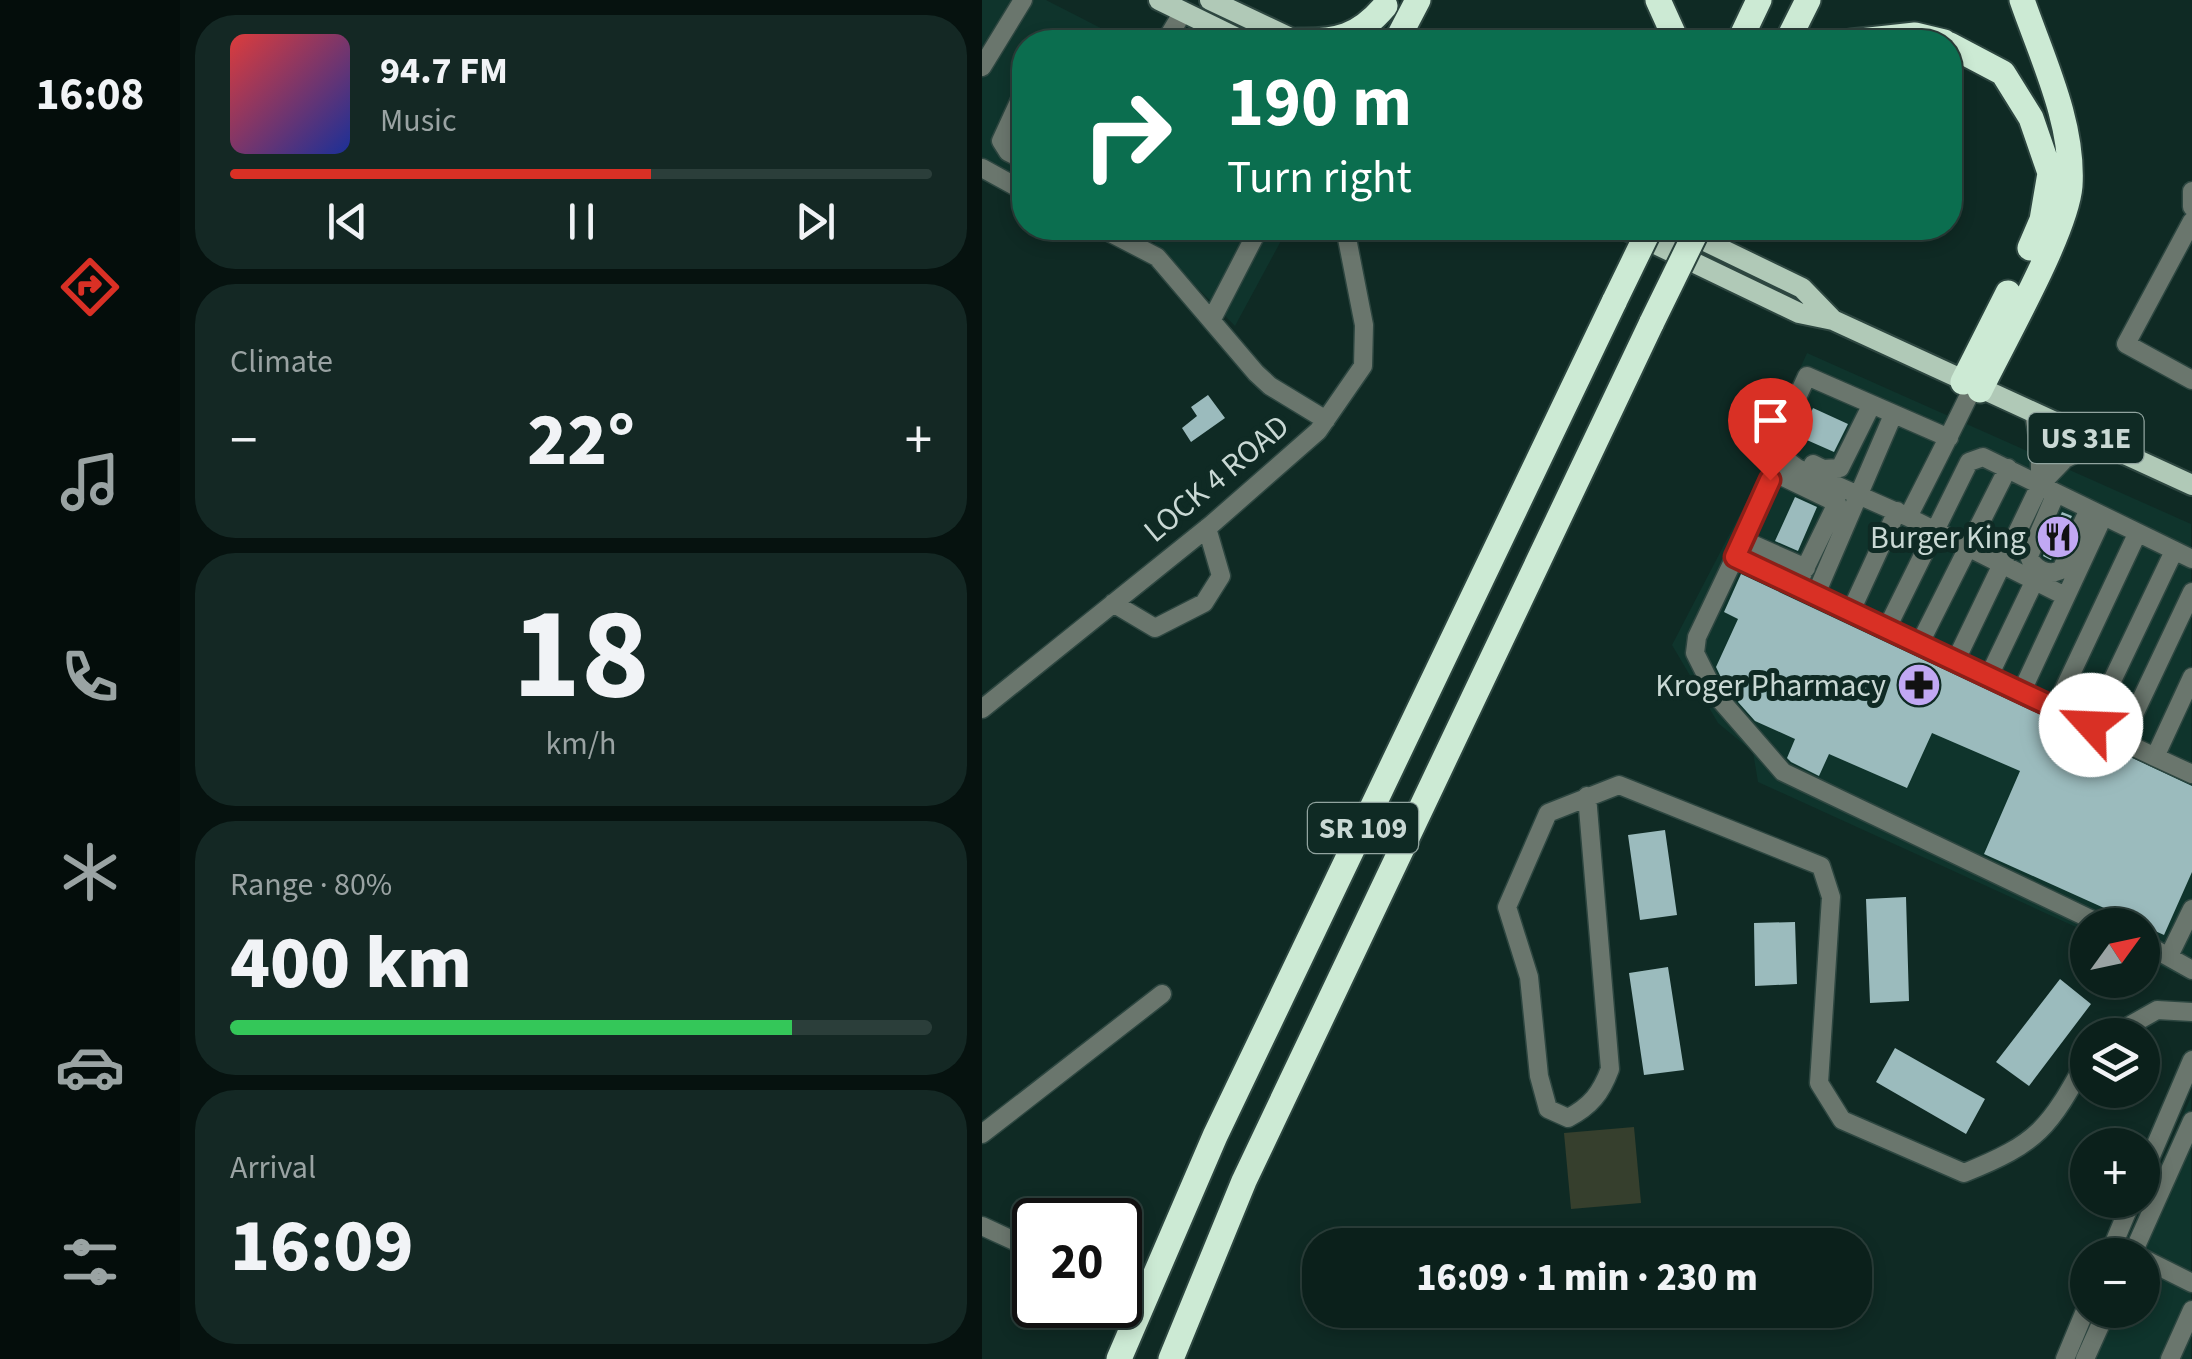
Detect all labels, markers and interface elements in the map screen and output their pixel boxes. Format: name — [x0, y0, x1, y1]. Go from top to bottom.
text: 94.7 FM — [380, 44, 508, 98]
text: 190 m — [1227, 53, 1412, 153]
text: 16:08 — [36, 63, 144, 127]
icon: right — [1062, 70, 1192, 200]
text: Music — [380, 98, 457, 144]
text: Turn right — [1227, 146, 1412, 210]
icon: previous — [320, 194, 375, 249]
icon: pause — [554, 194, 609, 249]
icon: next — [788, 194, 843, 249]
icon: directions — [55, 252, 125, 322]
text: Climate — [230, 339, 333, 385]
pin — [1728, 378, 1813, 481]
text: 22° — [527, 387, 635, 494]
icon: arrive — [1743, 393, 1798, 448]
text: − — [230, 402, 257, 480]
text: + — [905, 402, 932, 480]
street label: LOCK 4 ROAD — [1134, 404, 1299, 553]
road number: US 31E — [2028, 413, 2144, 463]
icon: music — [55, 447, 125, 517]
restaurant icon: Burger King — [2035, 514, 2081, 560]
place label: Burger King — [1870, 515, 2026, 561]
text: 18 — [512, 563, 650, 748]
icon: phone — [55, 642, 125, 712]
pharmacy icon: Kroger Pharmacy — [1896, 662, 1942, 708]
place label: Kroger Pharmacy — [1655, 663, 1886, 709]
position arrow — [2039, 673, 2143, 777]
text: km/h — [546, 721, 616, 767]
road number: SR 109 — [1308, 803, 1418, 853]
icon: climate — [55, 837, 125, 907]
text: Range · 80% — [230, 862, 392, 908]
north arrow — [2070, 908, 2160, 998]
map controls — [2070, 908, 2160, 1328]
text: 400 km — [230, 910, 472, 1017]
button: layers — [2070, 1018, 2160, 1108]
icon: car — [55, 1032, 125, 1102]
button: + — [2070, 1128, 2160, 1218]
text: Arrival — [230, 1145, 316, 1191]
text: 16:09 — [230, 1193, 413, 1300]
speed limit sign: 20 — [1012, 1198, 1142, 1328]
icon: filters — [55, 1227, 125, 1297]
button: − — [2070, 1238, 2160, 1328]
text: 16:09 · 1 min · 230 m — [1416, 1251, 1758, 1305]

